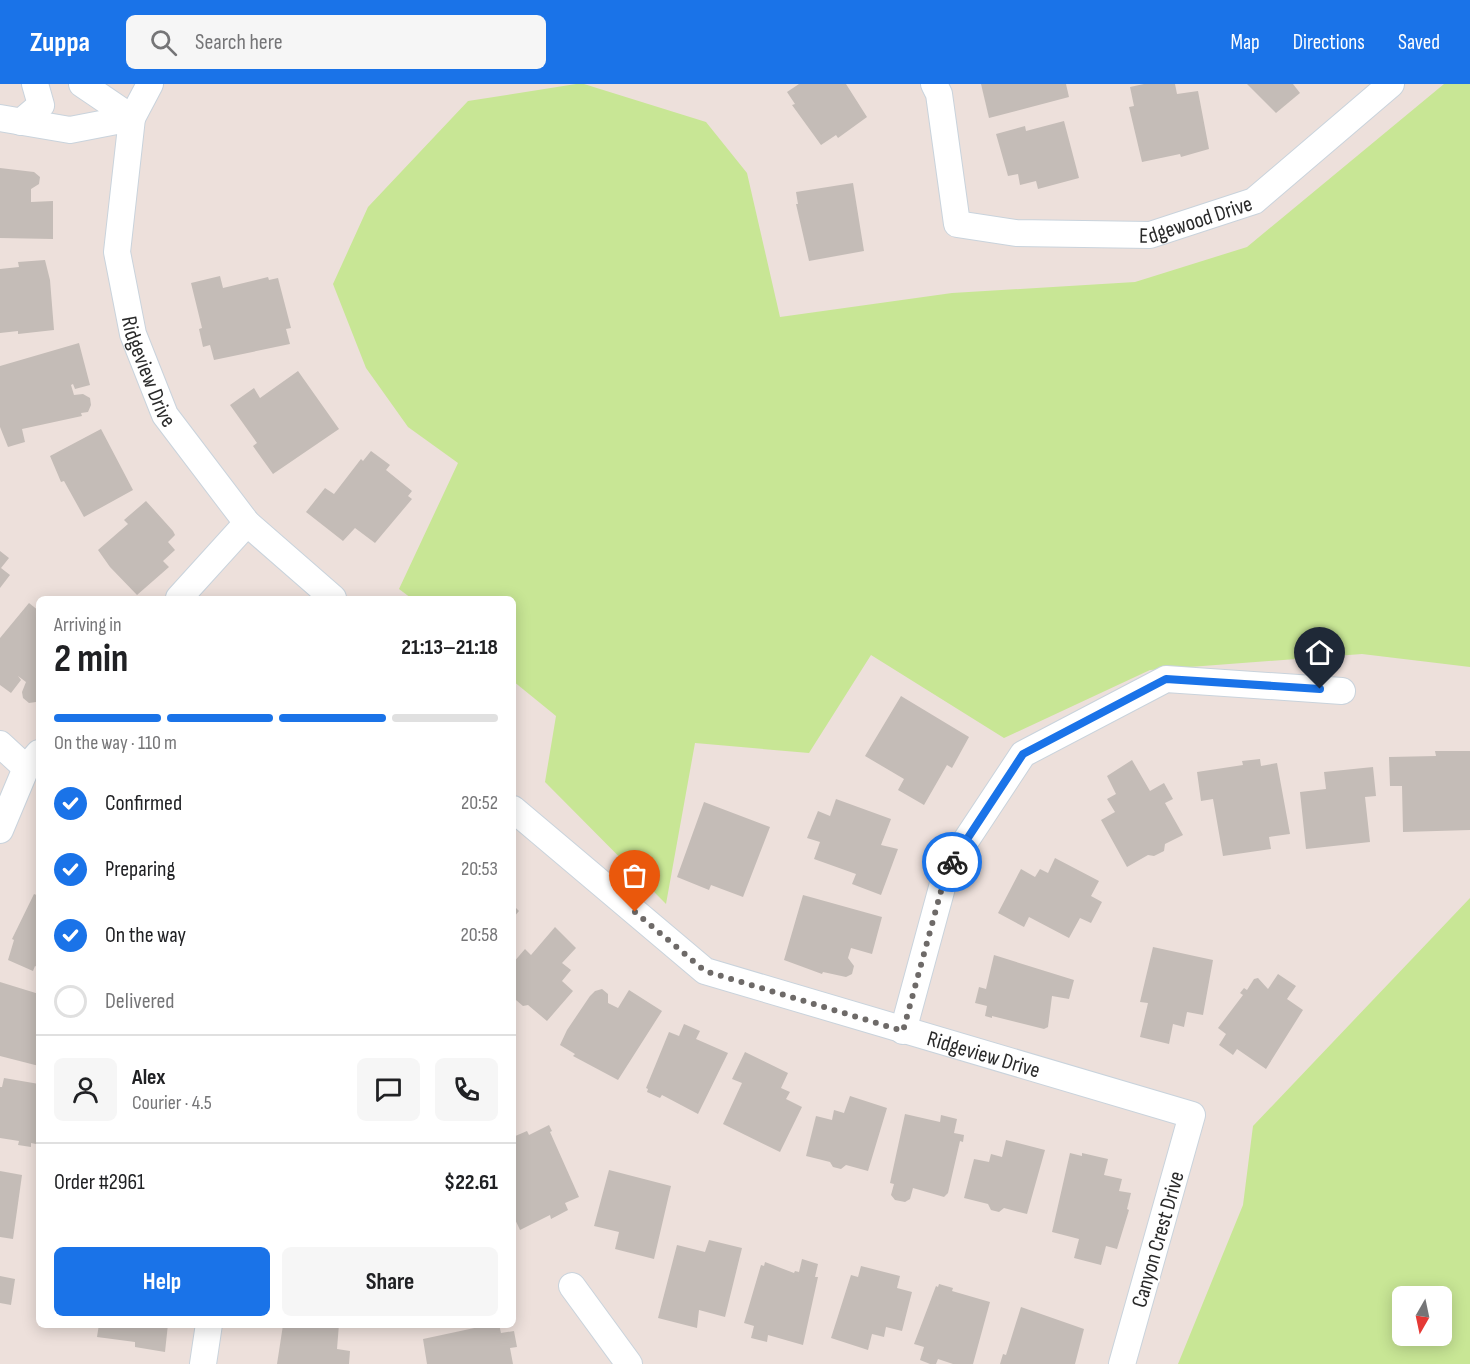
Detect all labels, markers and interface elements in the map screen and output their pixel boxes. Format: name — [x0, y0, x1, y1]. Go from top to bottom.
search box — [126, 15, 546, 69]
text: Zuppa — [30, 26, 90, 59]
icon: search — [147, 26, 180, 59]
text: Search here — [195, 29, 283, 56]
text: Map — [1230, 30, 1260, 55]
text: Directions — [1293, 30, 1365, 55]
text: Saved — [1398, 30, 1440, 55]
street label: Edgewood Drive — [1139, 190, 1256, 250]
street label: Ridgeview Drive — [115, 314, 181, 433]
text: Arriving in — [54, 613, 122, 637]
pin — [1294, 627, 1345, 689]
text: 21:13–21:18 — [401, 634, 498, 661]
text: 2 min — [54, 636, 128, 683]
icon: home — [1303, 636, 1336, 669]
text: On the way · 110 m — [54, 731, 177, 755]
icon: check — [54, 787, 87, 820]
text: Confirmed — [105, 790, 182, 817]
text: 20:52 — [461, 791, 498, 815]
courier — [922, 832, 982, 892]
icon: bike — [936, 846, 969, 879]
pin — [609, 850, 660, 912]
icon: check — [54, 853, 87, 886]
text: Preparing — [105, 856, 175, 883]
text: 20:53 — [461, 857, 498, 881]
icon: bag — [618, 859, 651, 892]
icon: check — [54, 919, 87, 952]
text: On the way — [105, 922, 186, 949]
text: 20:58 — [461, 923, 498, 947]
text: Delivered — [105, 988, 174, 1015]
street label: Ridgeview Drive — [924, 1025, 1043, 1084]
button: person — [54, 1058, 117, 1121]
button: chat — [357, 1058, 420, 1121]
button: phone — [435, 1058, 498, 1121]
text: Alex — [132, 1064, 165, 1091]
text: Courier · 4.5 — [132, 1091, 212, 1115]
street label: Canyon Crest Drive — [1126, 1168, 1191, 1311]
text: Order #2961 — [54, 1169, 145, 1196]
text: $22.61 — [444, 1169, 498, 1196]
button: Help — [54, 1247, 270, 1316]
button: Share — [282, 1247, 498, 1316]
north arrow — [1392, 1286, 1452, 1346]
map controls — [1392, 1286, 1452, 1346]

